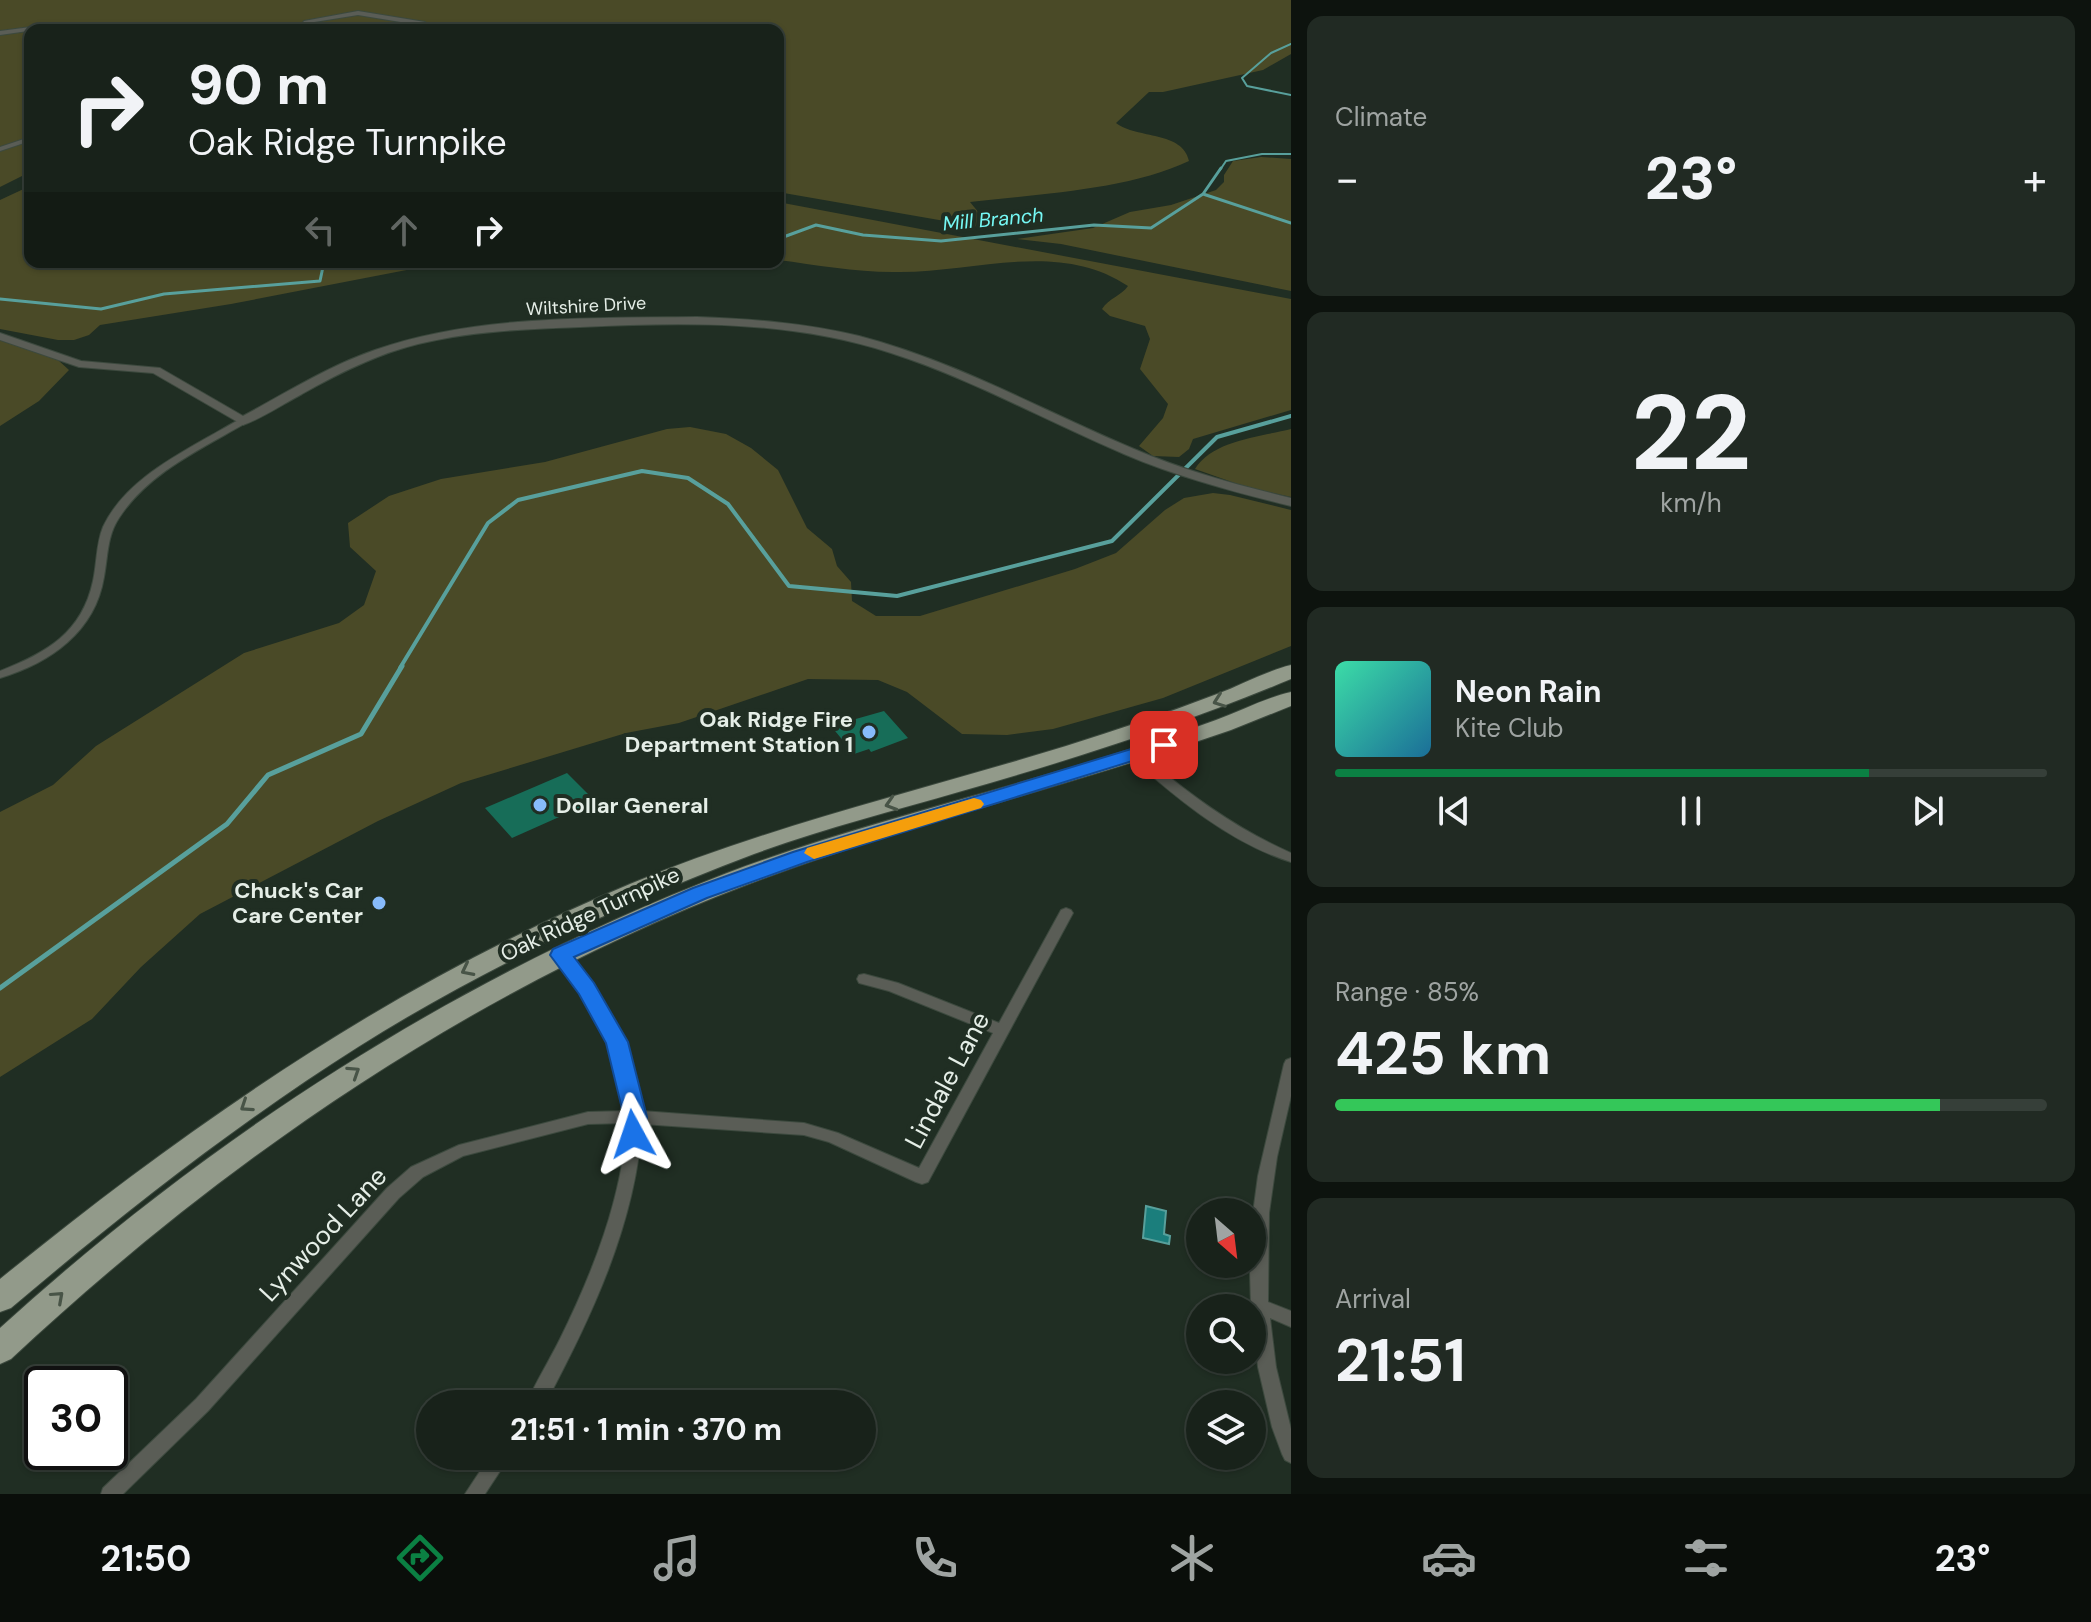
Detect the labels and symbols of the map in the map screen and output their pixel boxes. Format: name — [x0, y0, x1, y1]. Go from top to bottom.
water label: Mill Branch — [941, 202, 1045, 236]
street label: Wiltshire Drive — [525, 291, 647, 321]
one-way arrow — [1213, 691, 1227, 708]
place label: Oak Ridge Fire Department Station 1 — [625, 705, 853, 759]
pin — [1130, 711, 1198, 779]
marker: Oak Ridge Fire Department Station 1 — [860, 723, 878, 741]
place label: Dollar General — [556, 791, 709, 820]
one-way arrow — [884, 795, 898, 811]
marker: Dollar General — [531, 796, 549, 814]
street label: Oak Ridge Turnpike — [496, 860, 684, 968]
place label: Chuck's Car Care Center — [232, 876, 363, 930]
marker: Chuck's Car Care Center — [370, 894, 388, 912]
one-way arrow — [461, 961, 476, 976]
street label: Lindale Lane — [897, 1006, 997, 1154]
one-way arrow — [345, 1067, 360, 1082]
position arrow — [591, 1092, 675, 1176]
one-way arrow — [240, 1096, 254, 1111]
street label: Lynwood Lane — [252, 1159, 394, 1309]
north arrow — [1186, 1198, 1266, 1278]
one-way arrow — [48, 1292, 63, 1307]
speed limit sign: 30 — [24, 1366, 128, 1470]

